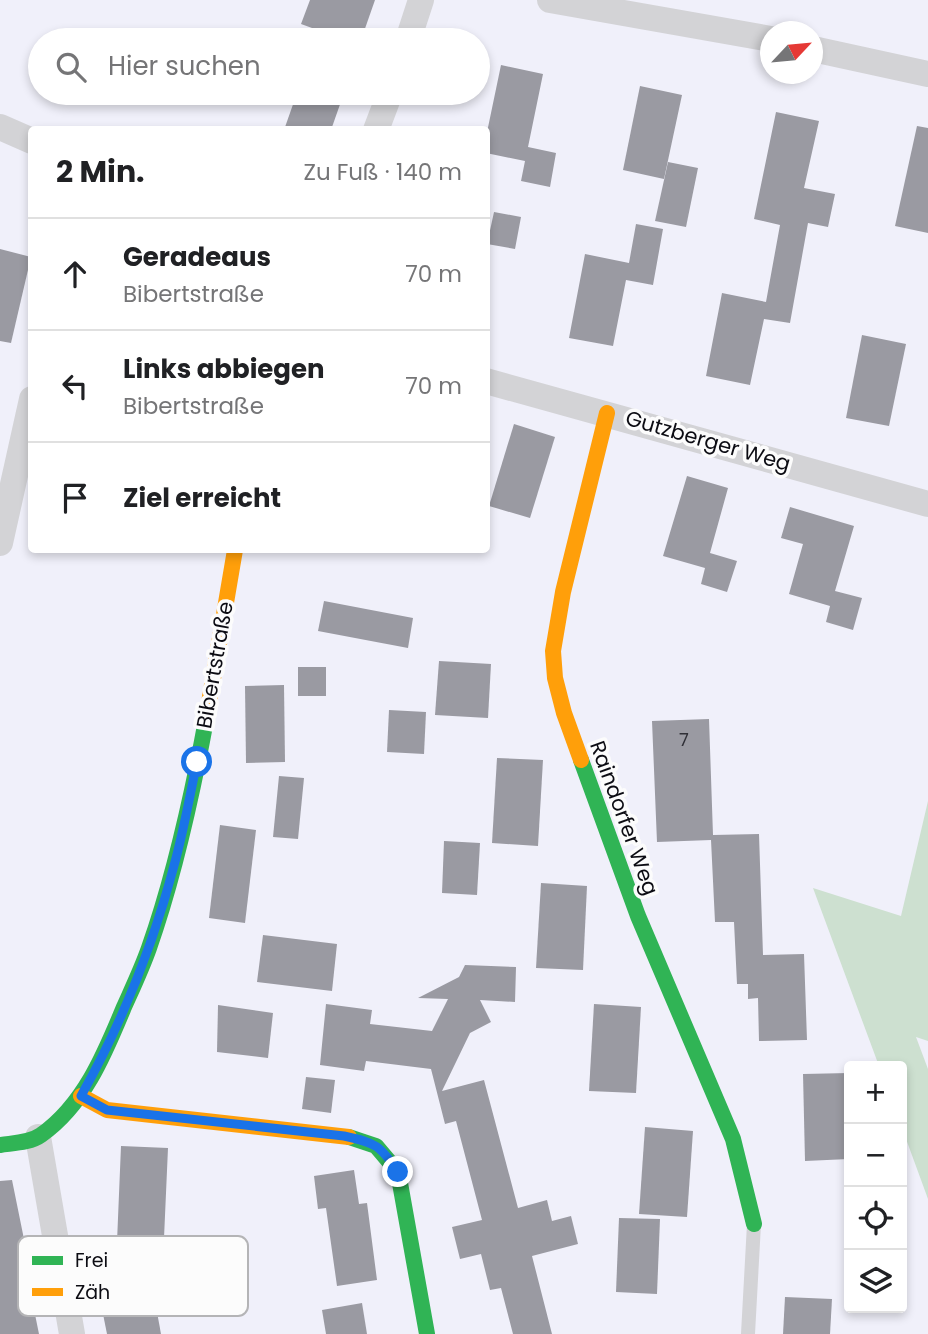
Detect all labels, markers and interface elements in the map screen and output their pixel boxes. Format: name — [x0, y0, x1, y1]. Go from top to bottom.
north arrow — [760, 21, 823, 84]
search box — [28, 28, 490, 105]
icon: search — [52, 48, 90, 86]
text: Hier suchen — [108, 48, 261, 84]
text: 2 Min. — [56, 150, 145, 193]
text: Zu Fuß · 140 m — [303, 156, 462, 188]
text: Geradeaus — [123, 239, 271, 275]
icon: ahead — [56, 255, 94, 293]
text: 70 m — [405, 258, 462, 290]
text: Bibertstraße — [123, 278, 264, 310]
text: Links abbiegen — [123, 351, 325, 387]
icon: left — [56, 367, 94, 405]
text: 70 m — [405, 370, 462, 402]
text: Bibertstraße — [123, 390, 264, 422]
street label: Gutzberger Weg — [622, 403, 794, 478]
icon: arrive — [56, 479, 94, 517]
text: Ziel erreicht — [123, 480, 281, 516]
street label: Bibertstraße — [189, 599, 240, 731]
house number: 7 — [679, 727, 689, 752]
street label: Raindorfer Weg — [583, 737, 666, 899]
route start — [181, 746, 212, 777]
map controls — [844, 1061, 907, 1313]
button: + — [844, 1061, 907, 1124]
button: − — [844, 1124, 907, 1187]
route end — [382, 1156, 413, 1187]
button: locate — [844, 1187, 907, 1250]
legend — [18, 1236, 248, 1316]
text: Frei — [75, 1247, 108, 1274]
button: layers — [844, 1250, 907, 1313]
text: Zäh — [75, 1279, 110, 1306]

